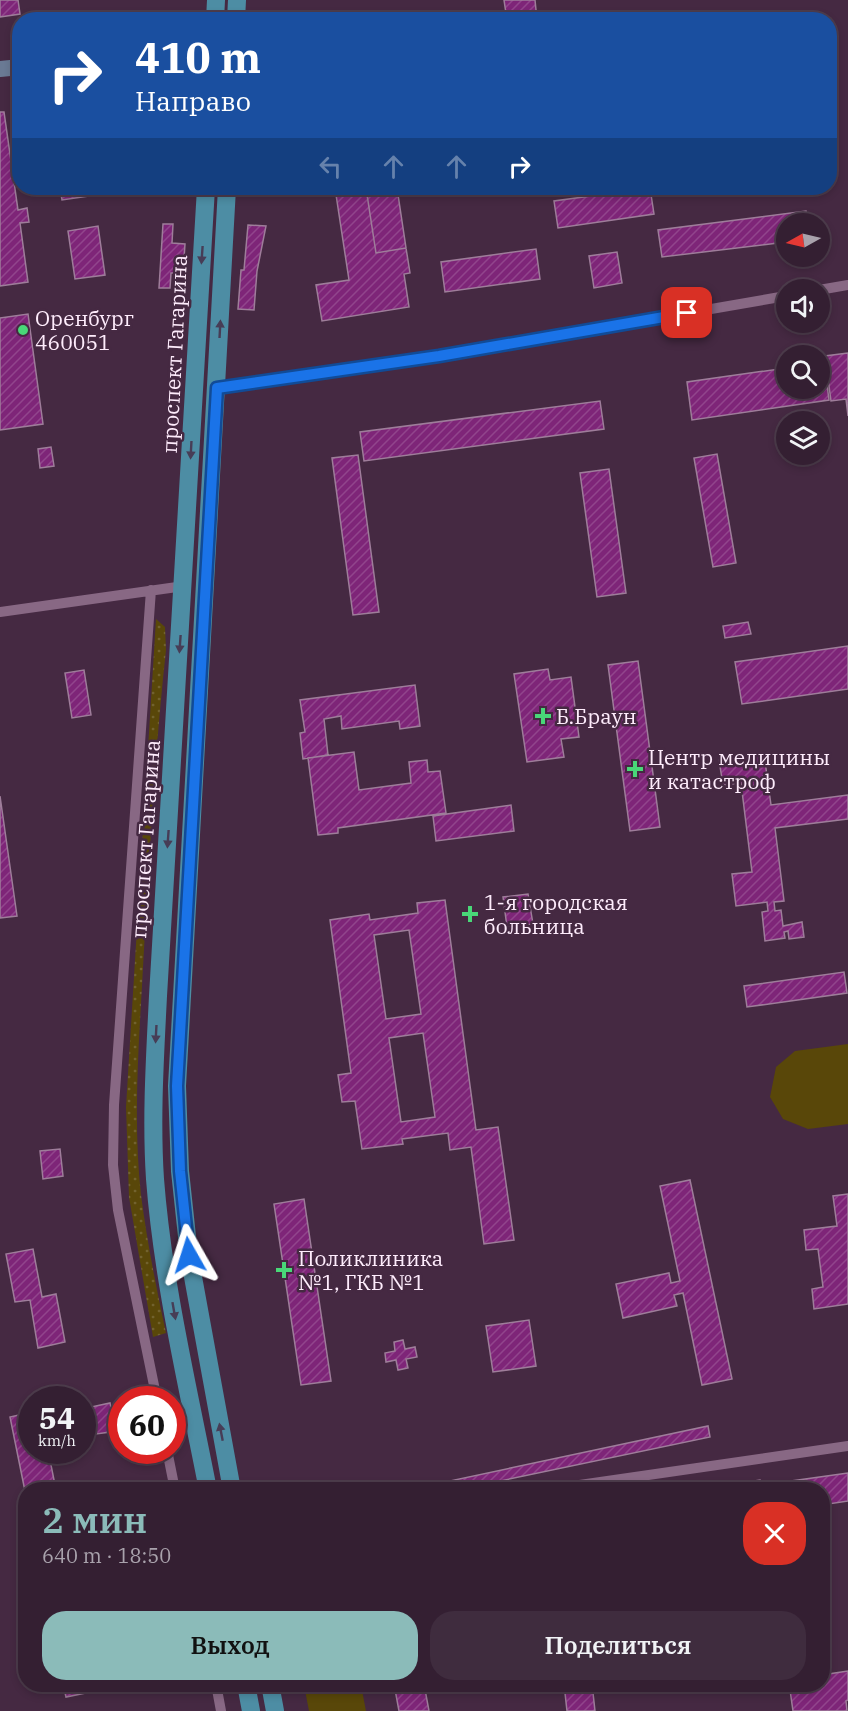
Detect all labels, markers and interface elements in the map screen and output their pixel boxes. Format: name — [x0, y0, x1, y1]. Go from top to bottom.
text: 410 m — [135, 30, 261, 85]
icon: right — [36, 36, 114, 114]
text: Направо — [135, 83, 251, 118]
icon: left — [314, 150, 347, 183]
icon: ahead — [377, 150, 410, 183]
icon: ahead — [440, 150, 473, 183]
icon: right — [503, 150, 536, 183]
north arrow — [776, 213, 830, 267]
map controls — [776, 213, 830, 465]
one-way arrow — [197, 246, 207, 265]
street label: проспект Гагарина — [155, 254, 193, 454]
button: sound — [776, 279, 830, 333]
pin — [661, 287, 712, 338]
icon: arrive — [670, 296, 703, 329]
place label: Оренбург 460051 — [35, 304, 134, 356]
one-way arrow — [215, 320, 224, 339]
marker: Оренбург 460051 — [16, 323, 30, 337]
button: search — [776, 345, 830, 399]
button: layers — [776, 411, 830, 465]
one-way arrow — [186, 440, 195, 459]
one-way arrow — [175, 635, 185, 654]
place label: Б.Браун — [556, 702, 637, 730]
marker: Б.Браун — [534, 707, 552, 725]
street label: проспект Гагарина — [124, 739, 166, 939]
place label: Центр медицины и катастроф — [648, 743, 830, 795]
marker: Центр медицины и катастроф — [626, 760, 644, 778]
one-way arrow — [163, 829, 173, 848]
place label: 1-я городская больница — [484, 888, 628, 940]
marker: 1-я городская больница — [461, 905, 479, 923]
one-way arrow — [152, 1024, 161, 1043]
position arrow — [157, 1223, 221, 1287]
place label: Поликлиника №1, ГКБ №1 — [298, 1244, 443, 1296]
marker: Поликлиника №1, ГКБ №1 — [275, 1261, 293, 1279]
one-way arrow — [170, 1302, 179, 1321]
speed limit sign: 60 — [108, 1386, 186, 1464]
text: 54 — [39, 1398, 75, 1437]
one-way arrow — [216, 1422, 225, 1441]
text: km/h — [38, 1431, 76, 1450]
text: 2 мин — [42, 1496, 147, 1543]
button: close — [743, 1502, 806, 1565]
text: 640 m · 18:50 — [42, 1542, 171, 1569]
button: Выход — [42, 1611, 418, 1680]
button: Поделиться — [430, 1611, 806, 1680]

